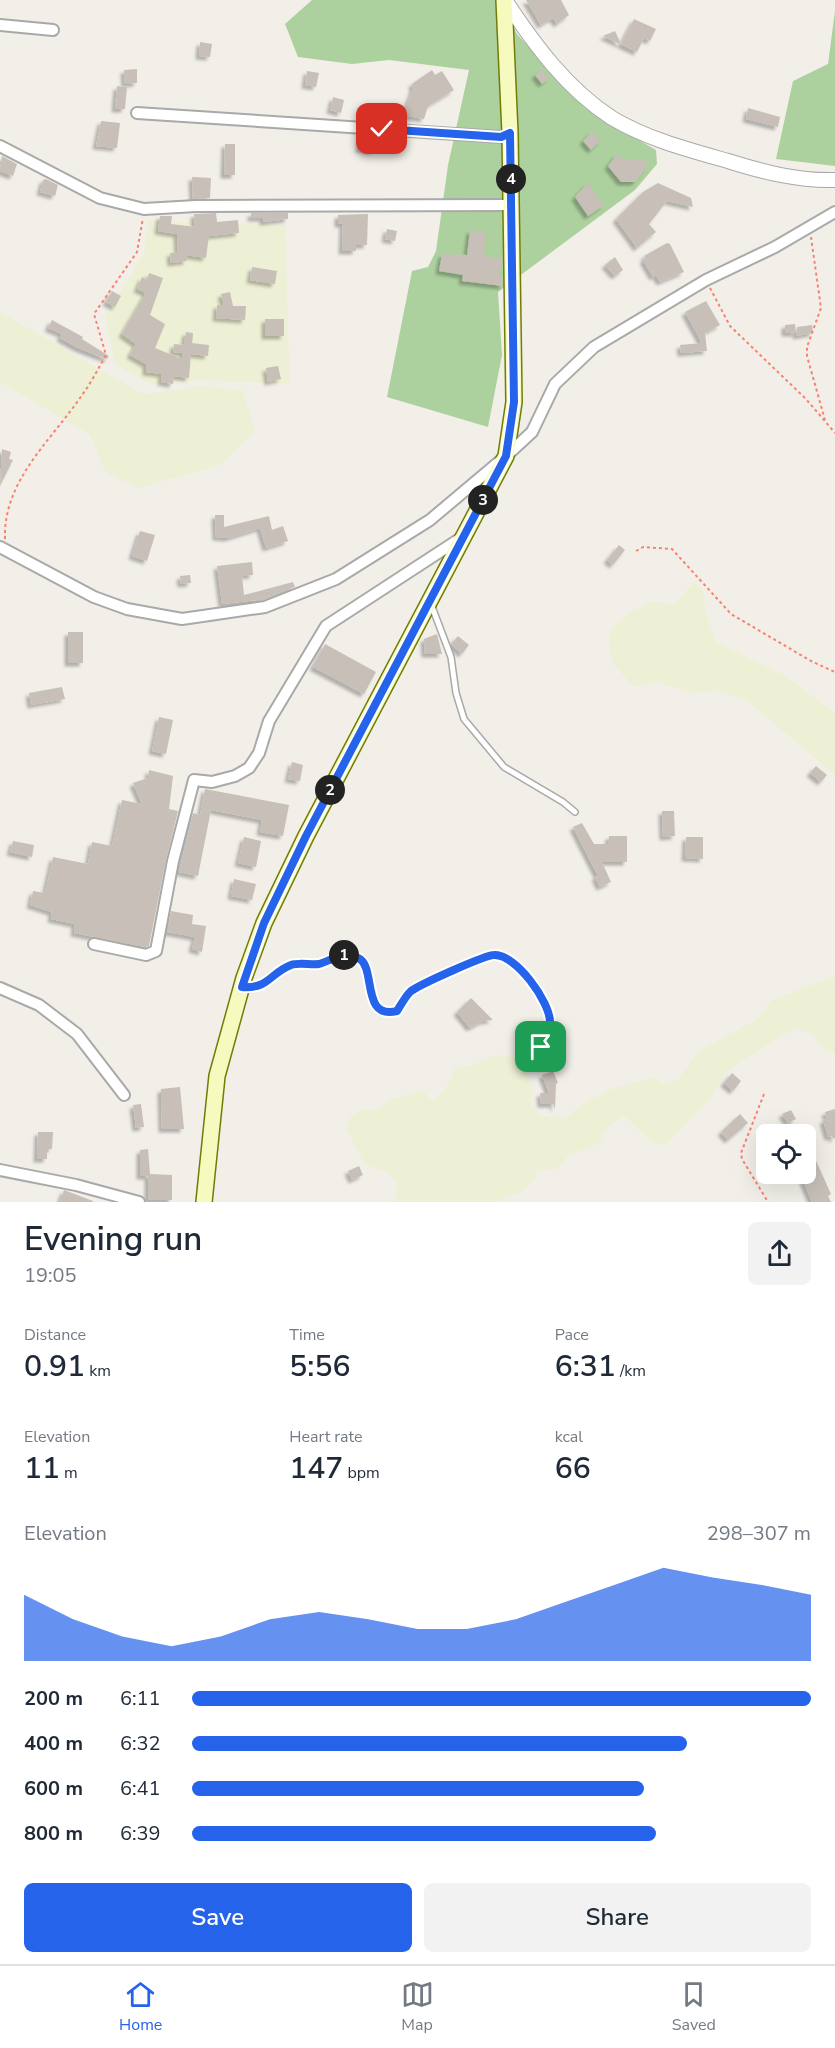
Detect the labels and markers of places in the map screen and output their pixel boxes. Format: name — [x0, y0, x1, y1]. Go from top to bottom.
pin — [356, 103, 407, 154]
pin: 4 — [496, 164, 526, 194]
pin: 3 — [468, 485, 498, 515]
pin: 2 — [315, 775, 345, 805]
pin: 1 — [329, 940, 359, 970]
pin — [515, 1021, 566, 1072]

